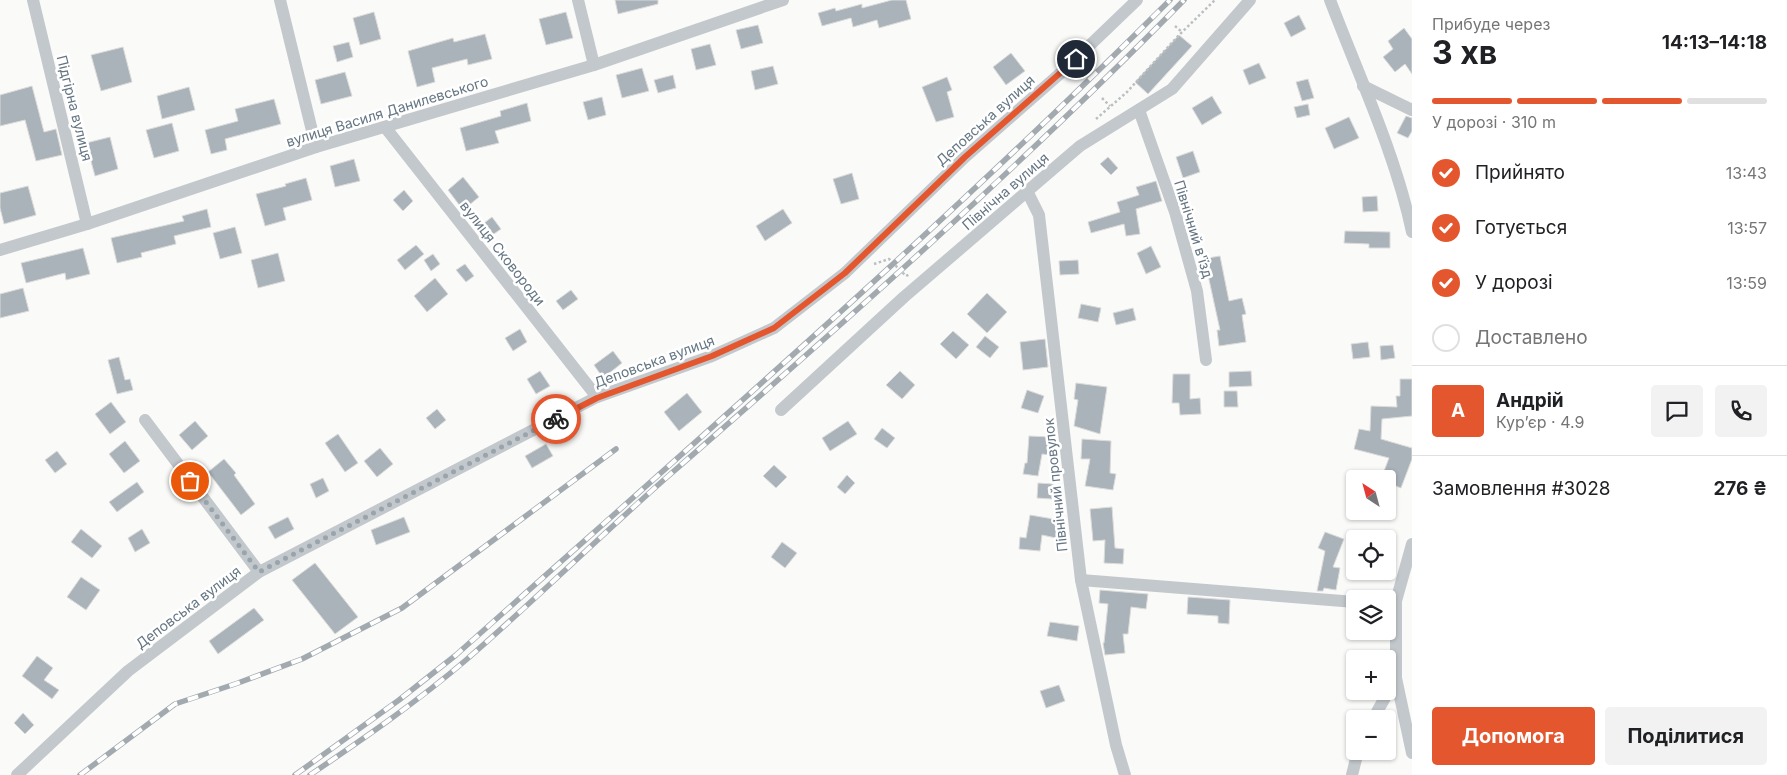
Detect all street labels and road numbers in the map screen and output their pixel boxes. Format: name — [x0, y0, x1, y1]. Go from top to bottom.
street label: Підгірна вулиця — [54, 53, 96, 163]
street label: Деповська вулиця — [932, 71, 1038, 169]
street label: вулиця Василя Данилевського — [284, 72, 490, 150]
street label: Північна вулиця — [958, 149, 1052, 233]
street label: Північний в'їзд — [1171, 178, 1217, 280]
street label: вулиця Сковороди — [457, 197, 549, 309]
street label: Деповська вулиця — [591, 331, 717, 391]
street label: Північний провулок — [1039, 417, 1070, 553]
street label: Деповська вулиця — [132, 562, 244, 652]

